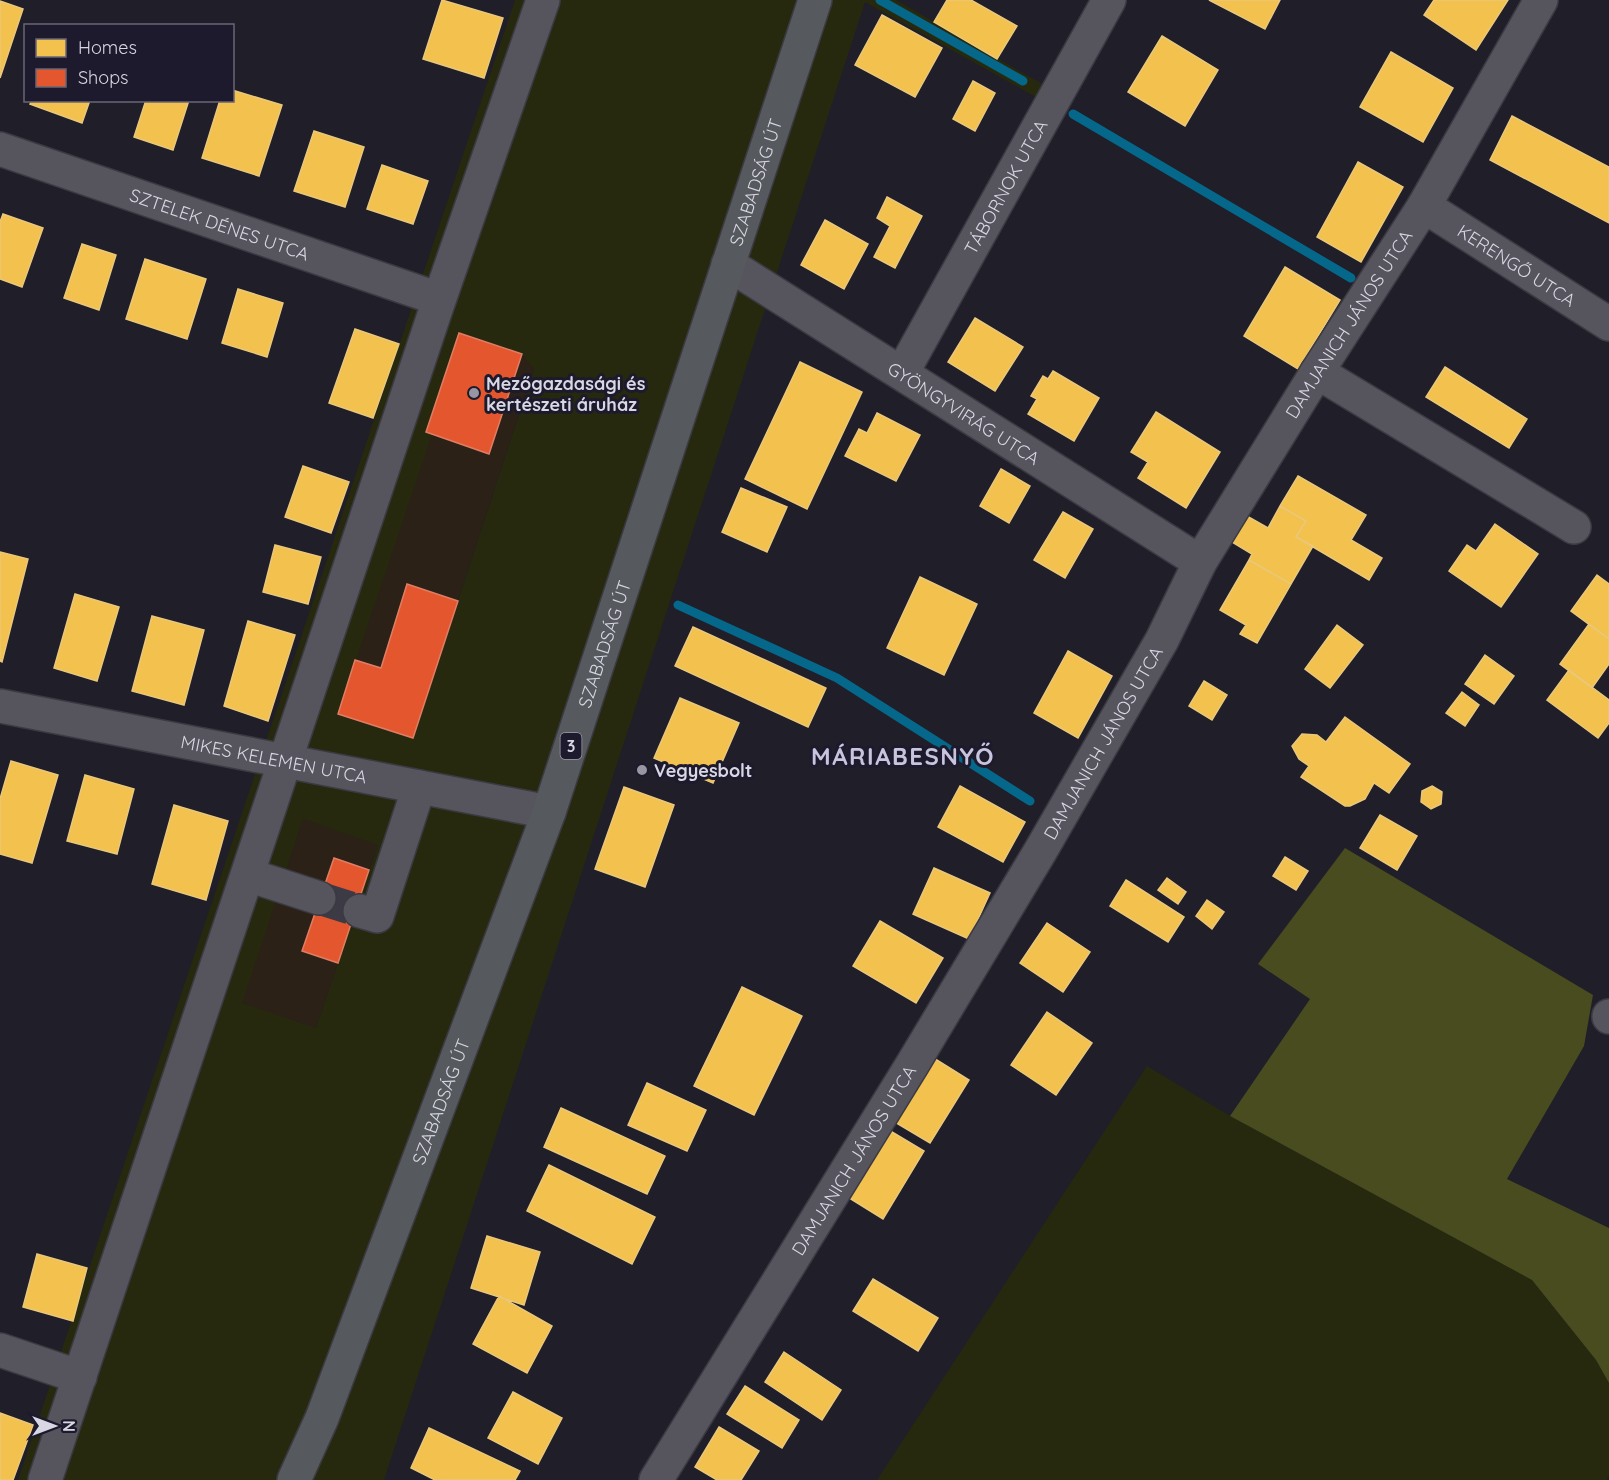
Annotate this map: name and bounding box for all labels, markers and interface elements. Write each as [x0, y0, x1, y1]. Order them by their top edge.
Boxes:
legend [24, 24, 234, 102]
text: Homes [78, 36, 137, 59]
text: Shops [78, 66, 129, 89]
street label: SZABADSÁG ÚT [724, 115, 787, 249]
street label: TÁBORNOK UTCA [959, 115, 1052, 258]
street label: SZTELEK DÉNES UTCA [127, 183, 313, 265]
street label: KERENGŐ UTCA [1453, 219, 1580, 312]
street label: DAMJANICH JÁNOS UTCA [1280, 225, 1417, 422]
street label: GYÖNGYVIRÁG UTCA [884, 356, 1045, 470]
place label: Mezőgazdasági és kertészeti áruház [486, 372, 646, 416]
marker: Mezőgazdasági és kertészeti áruház [467, 386, 481, 400]
street label: SZABADSÁG ÚT [572, 577, 636, 711]
street label: DAMJANICH JÁNOS UTCA [1038, 642, 1168, 843]
street label: MIKES KELEMEN UTCA [179, 730, 369, 788]
road number: 3 [560, 733, 582, 759]
district label: MÁRIABESNYŐ [811, 741, 995, 771]
place label: Vegyesbolt [654, 759, 752, 782]
marker: Vegyesbolt [635, 763, 649, 777]
street label: SZABADSÁG ÚT [407, 1035, 475, 1168]
street label: DAMJANICH JÁNOS UTCA [786, 1060, 921, 1259]
north arrow [24, 1396, 84, 1456]
text: N [59, 1420, 79, 1432]

